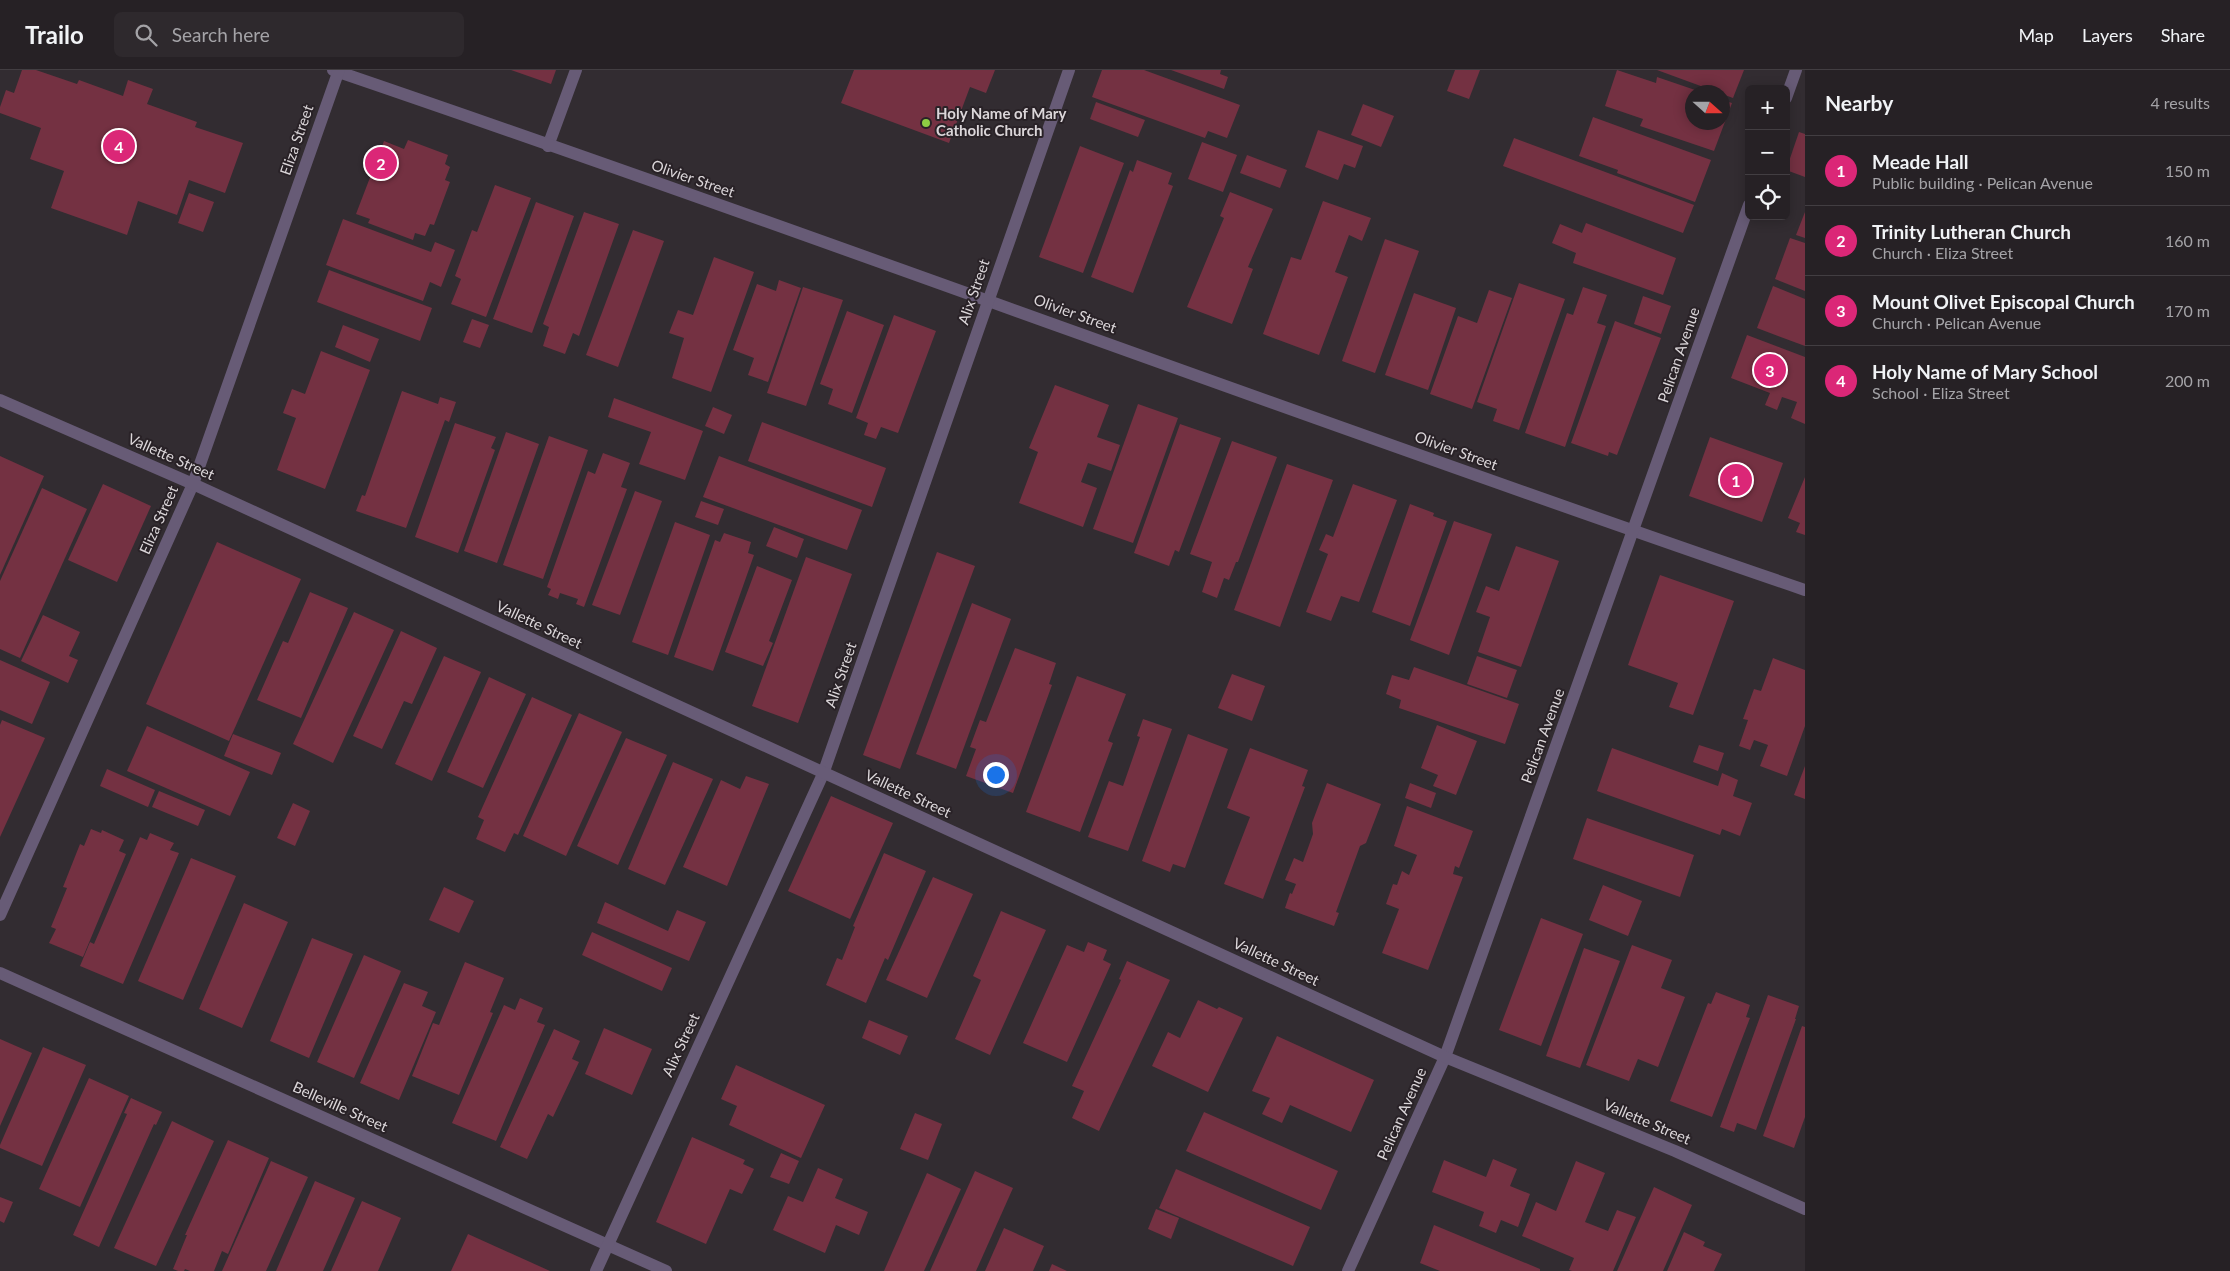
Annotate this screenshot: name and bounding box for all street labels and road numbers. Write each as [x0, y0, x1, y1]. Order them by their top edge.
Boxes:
street label: Eliza Street [276, 102, 317, 177]
street label: Olivier Street [649, 155, 738, 201]
street label: Alix Street [953, 256, 993, 327]
street label: Olivier Street [1032, 290, 1120, 337]
street label: Pelican Avenue [1653, 305, 1703, 405]
street label: Olivier Street [1413, 427, 1501, 474]
street label: Vallette Street [125, 429, 218, 483]
street label: Eliza Street [135, 482, 181, 557]
street label: Vallette Street [494, 596, 586, 652]
street label: Alix Street [820, 639, 860, 710]
street label: Pelican Avenue [1517, 686, 1568, 786]
street label: Vallette Street [863, 765, 955, 821]
street label: Vallette Street [1231, 933, 1323, 989]
street label: Alix Street [658, 1009, 703, 1079]
street label: Pelican Avenue [1373, 1064, 1430, 1163]
street label: Belleville Street [290, 1077, 391, 1135]
street label: Vallette Street [1601, 1095, 1694, 1148]

